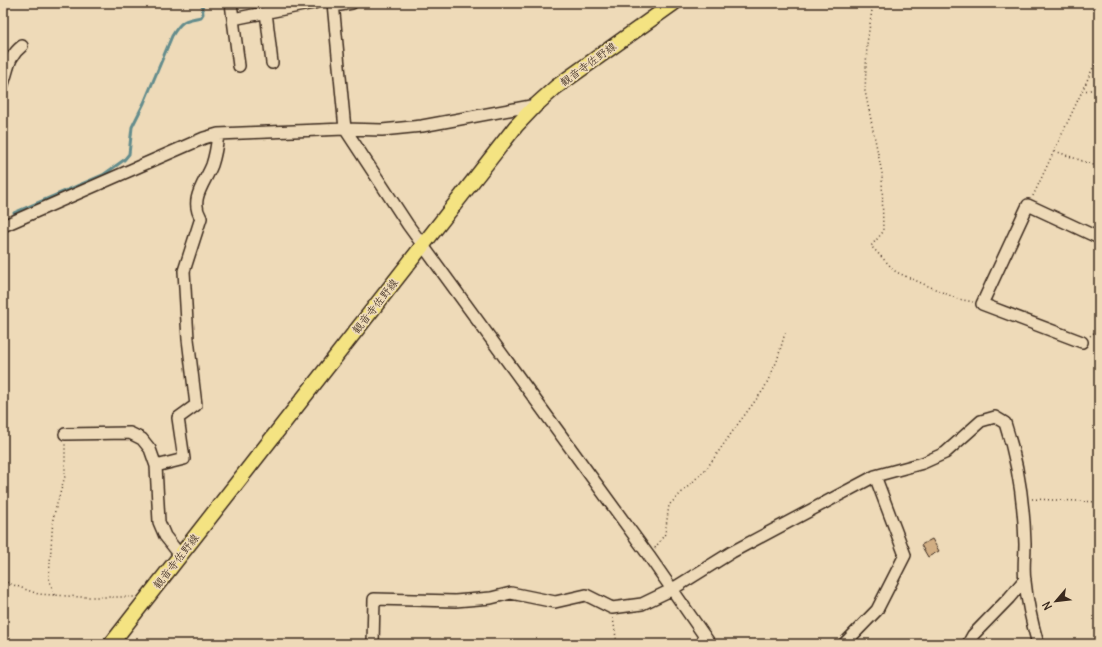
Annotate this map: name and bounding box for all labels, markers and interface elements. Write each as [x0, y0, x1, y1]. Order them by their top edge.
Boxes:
street label: 観音寺佐野線 [557, 39, 619, 89]
street label: 観音寺佐野線 [349, 276, 401, 336]
street label: 観音寺佐野線 [150, 531, 202, 591]
north arrow [1036, 581, 1076, 621]
text: N [1039, 599, 1055, 612]

